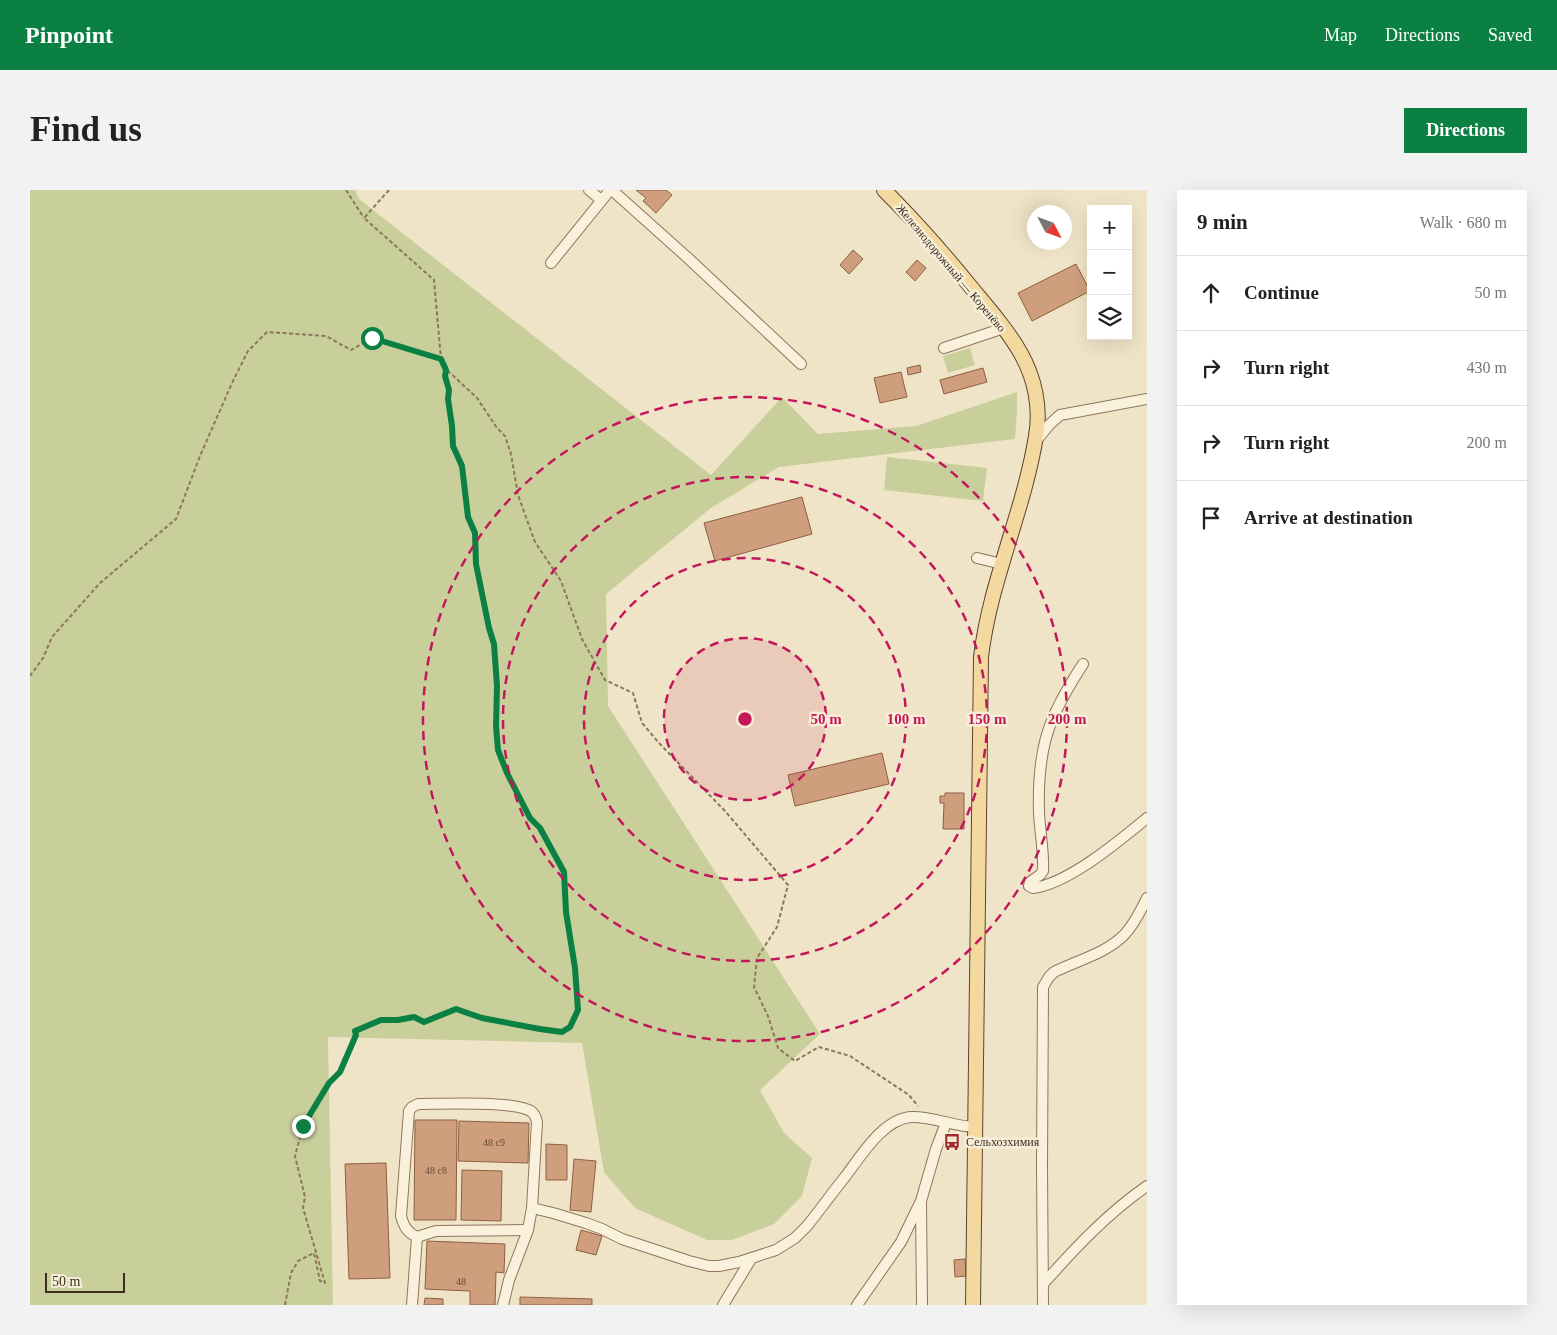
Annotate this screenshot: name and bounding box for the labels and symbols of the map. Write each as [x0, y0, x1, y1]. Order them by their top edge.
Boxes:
street label: Железнодорожный — Коренёво [893, 201, 1009, 335]
north arrow [1027, 205, 1072, 250]
route start [361, 327, 384, 350]
centre of rings [736, 710, 754, 728]
text: 50 m [810, 711, 842, 727]
text: 100 m [887, 711, 926, 727]
text: 150 m [968, 711, 1007, 727]
text: 200 m [1048, 711, 1087, 727]
route end [292, 1115, 315, 1138]
bus stop icon: Сельхозхимия [942, 1132, 962, 1152]
place label: Сельхозхимия [966, 1135, 1040, 1149]
house number: 48 с9 [483, 1137, 505, 1148]
house number: 48 с8 [425, 1165, 447, 1176]
scale bar [45, 1270, 125, 1293]
house number: 48 [456, 1276, 466, 1287]

